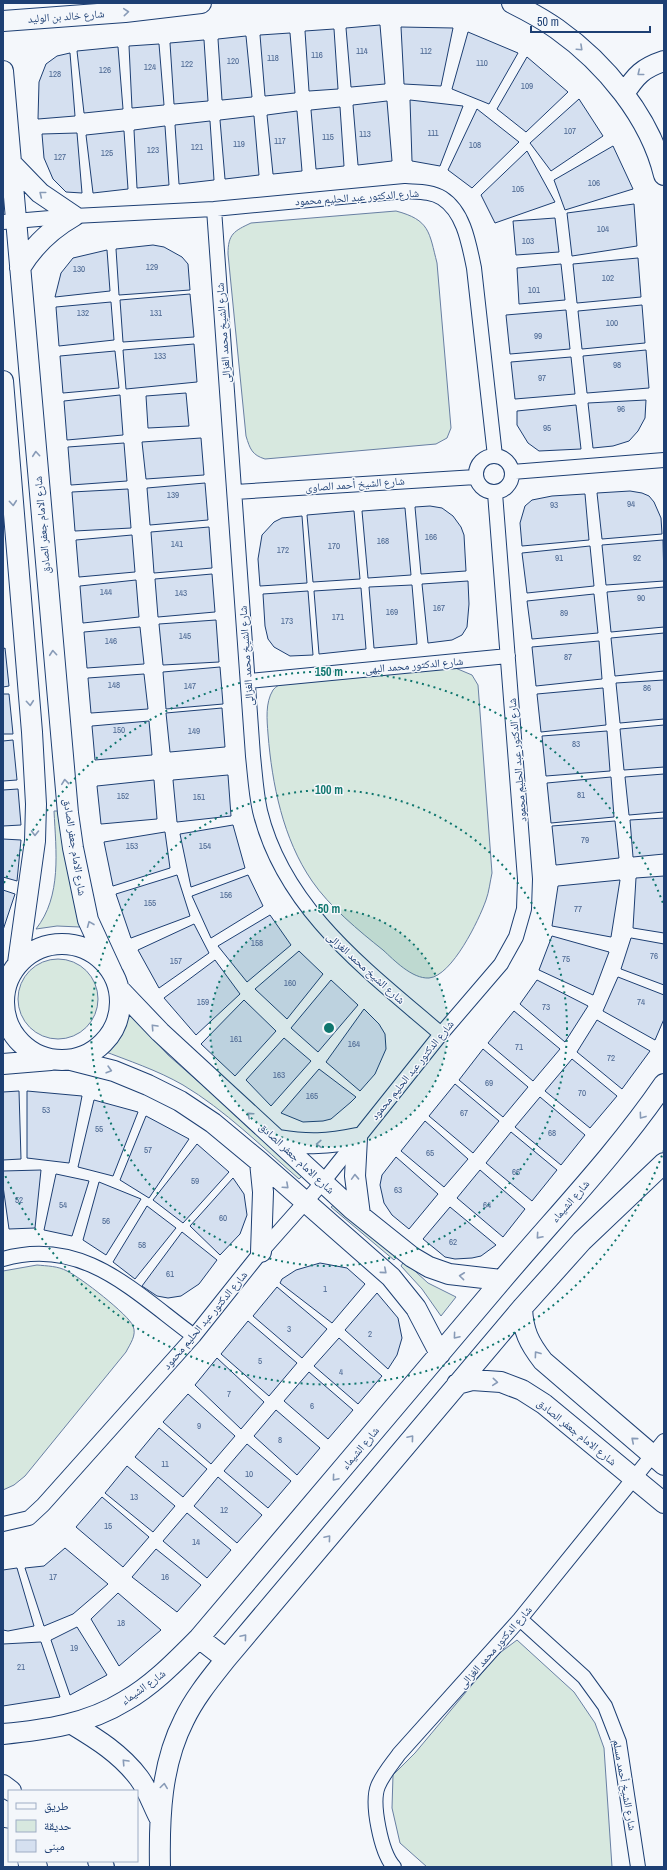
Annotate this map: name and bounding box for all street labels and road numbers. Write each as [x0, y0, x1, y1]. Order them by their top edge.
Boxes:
street label: شارع خالد بن الوليد [27, 6, 105, 26]
street label: شارع الدكتور عبد الحليم محمود [294, 186, 420, 209]
street label: شارع الشيخ محمد الغزالى [213, 282, 233, 384]
street label: شارع الشيخ أحمد الصاوى [305, 474, 405, 494]
street label: شارع الامام جعفر الصادق [31, 475, 53, 575]
street label: شارع الشيخ محمد الغزالى [236, 605, 256, 707]
street label: شارع الدكتور محمد البهى [364, 654, 464, 676]
street label: شارع الدكتور عبد الحليم محمود [505, 697, 530, 823]
street label: شارع الامام جعفر الصادق [60, 797, 90, 897]
street label: شارع الشيخ محمد الغزالى [324, 929, 408, 1007]
street label: شارع الدكتور عبد الحليم محمود [367, 1017, 457, 1123]
street label: شارع الامام جعفر الصادق [256, 1119, 338, 1197]
street label: شارع الشيماء [548, 1177, 592, 1225]
street label: شارع الدكتور عبد الحليم محمود [160, 1268, 251, 1373]
street label: شارع الامام جعفر الصادق [534, 1396, 620, 1468]
street label: شارع الشيماء [338, 1424, 382, 1472]
street label: شارع الدكتور محمد الغزالى [455, 1603, 535, 1691]
street label: شارع الشيماء [118, 1666, 168, 1708]
street label: شارع الشيخ أحمد مسلم [609, 1738, 640, 1832]

